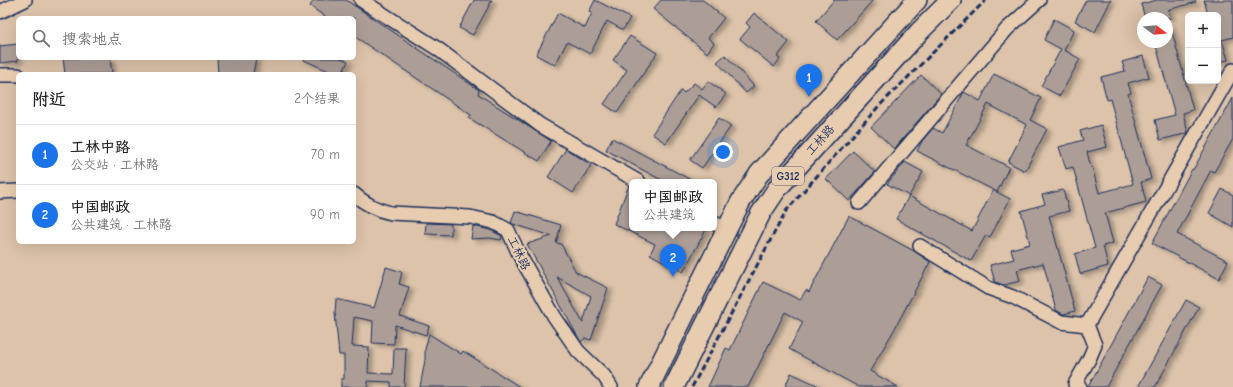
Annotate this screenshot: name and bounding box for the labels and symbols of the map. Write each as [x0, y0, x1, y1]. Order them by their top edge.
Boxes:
north arrow [1137, 12, 1173, 48]
pin: 1 [796, 64, 822, 97]
street label: 工林路 [803, 122, 837, 158]
your location [713, 142, 733, 162]
road number: G312 [772, 167, 804, 185]
street label: 工林路 [505, 234, 533, 272]
pin: 2 [660, 244, 686, 277]

